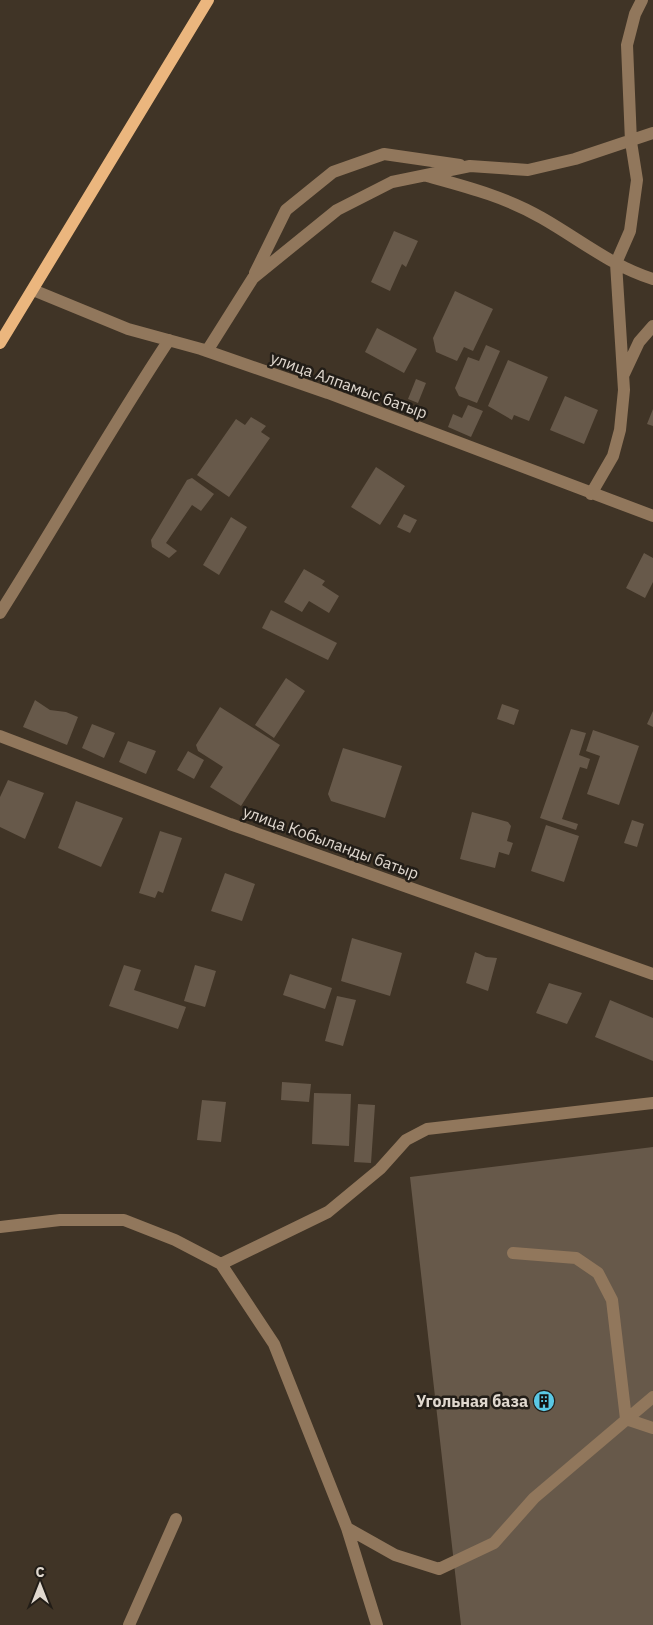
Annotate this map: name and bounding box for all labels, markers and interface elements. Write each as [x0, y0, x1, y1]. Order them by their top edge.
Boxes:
street label: улица Алпамыс батыр [268, 347, 430, 423]
street label: улица Кобыланды батыр [240, 801, 422, 883]
building icon: Угольная база [532, 1389, 556, 1413]
place label: Угольная база [416, 1391, 528, 1411]
north arrow [15, 1560, 65, 1610]
text: С [35, 1563, 45, 1581]

